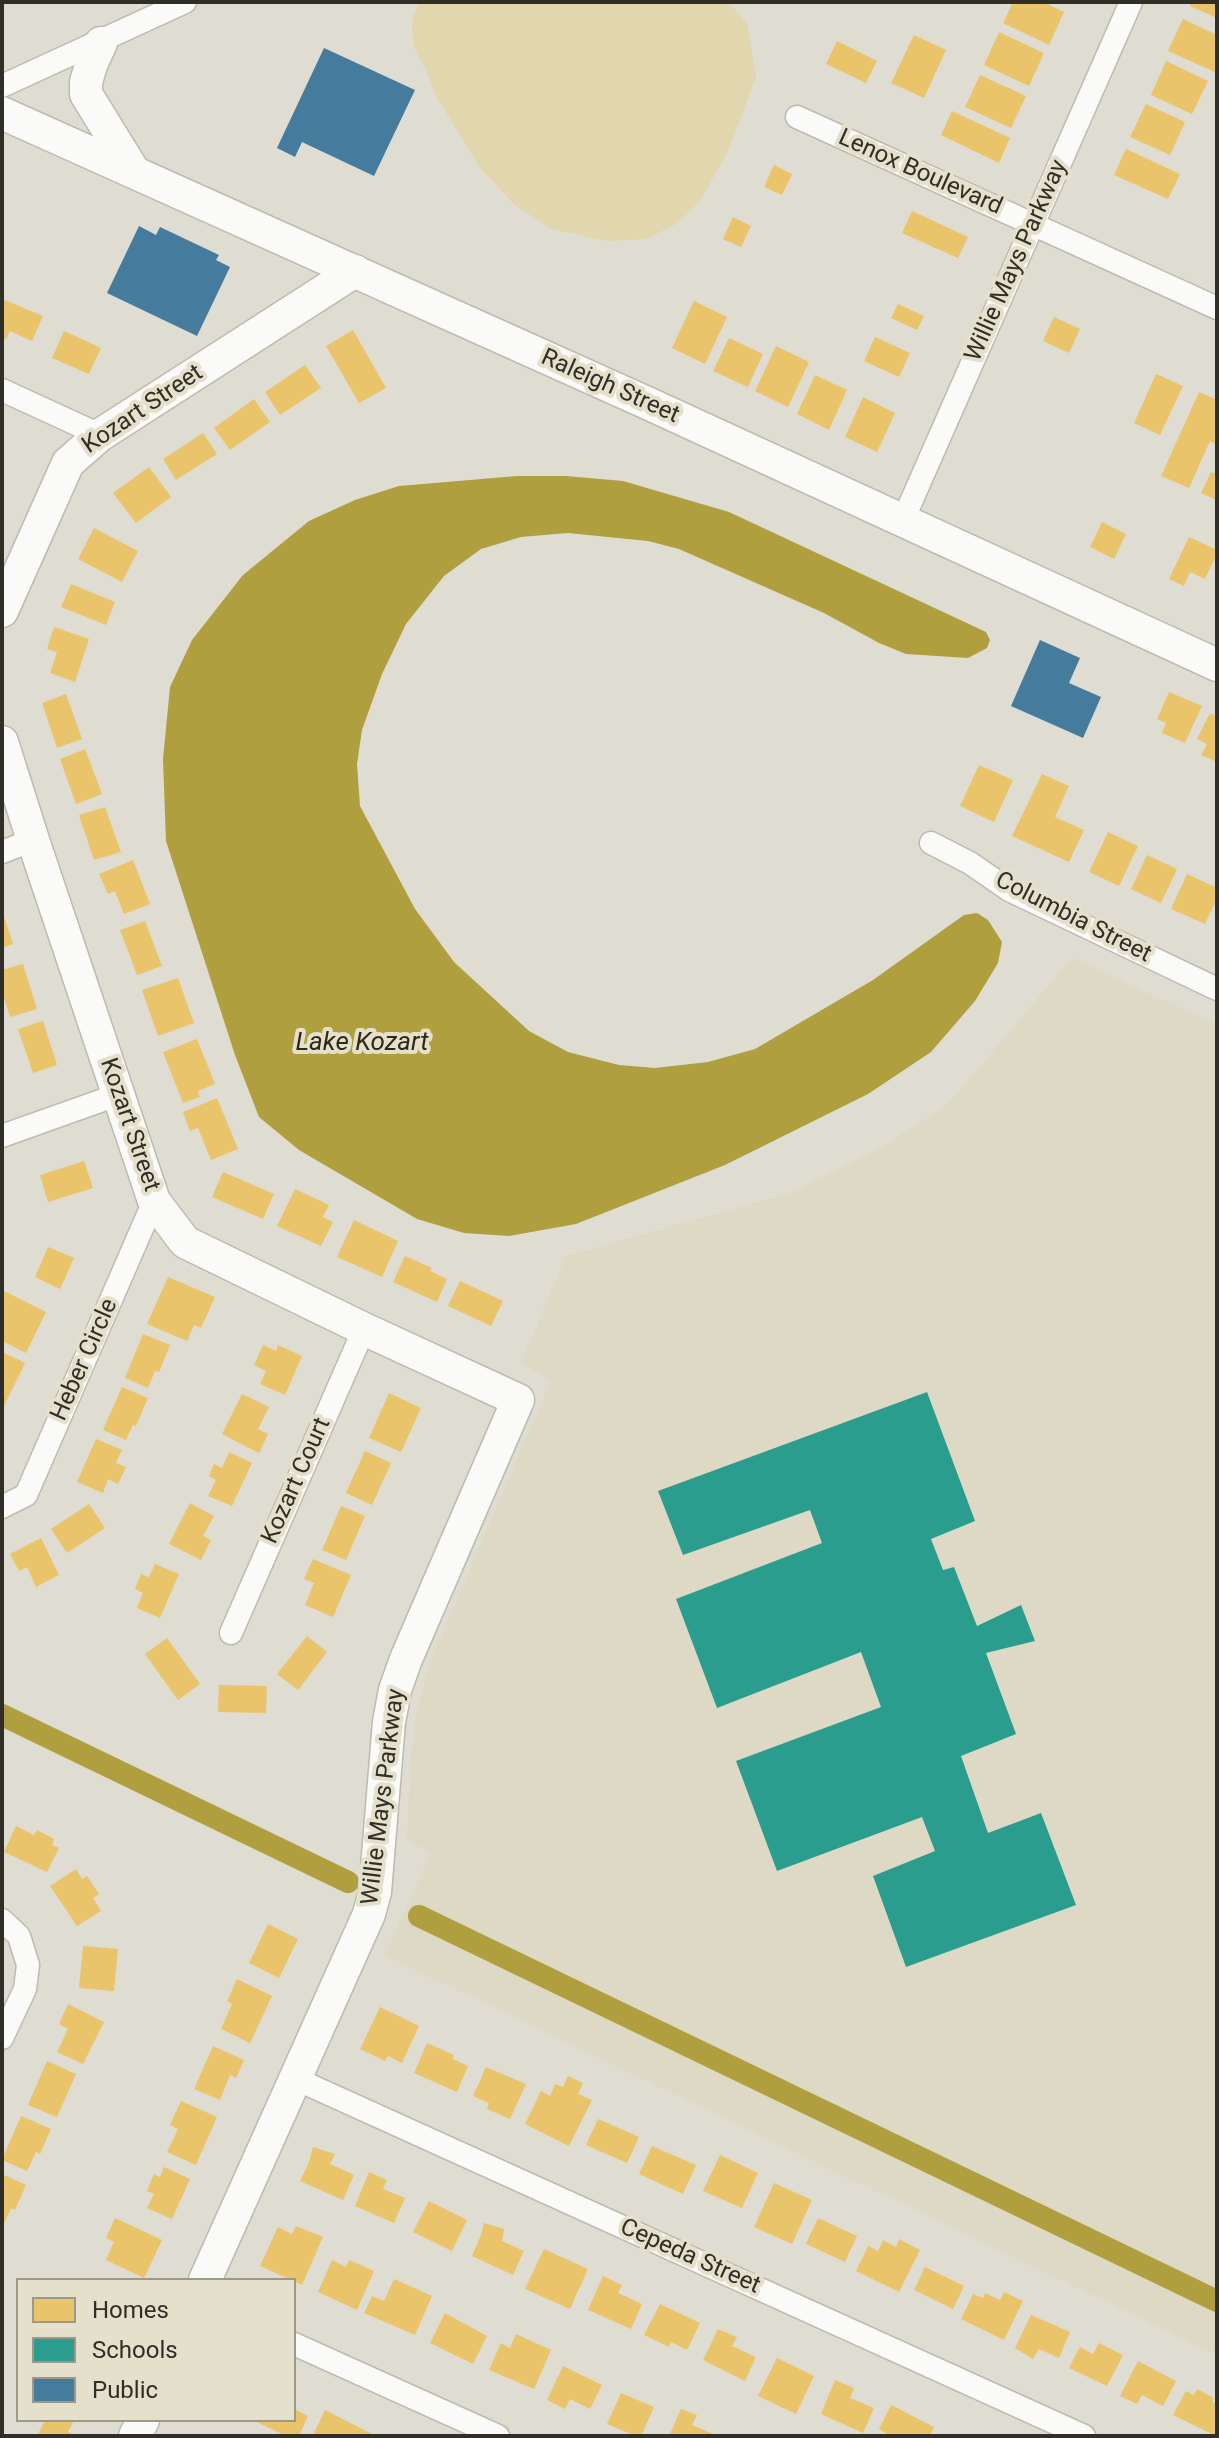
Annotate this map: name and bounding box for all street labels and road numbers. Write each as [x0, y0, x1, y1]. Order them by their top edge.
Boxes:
street label: Lenox Boulevard [834, 124, 1006, 222]
street label: Willie Mays Parkway [960, 156, 1074, 366]
street label: Raleigh Street [536, 344, 684, 430]
street label: Kozart Street [77, 359, 209, 461]
street label: Columbia Street [990, 866, 1156, 970]
street label: Kozart Street [93, 1055, 165, 1195]
street label: Heber Circle [45, 1294, 125, 1426]
street label: Kozart Court [256, 1414, 338, 1548]
street label: Willie Mays Parkway [356, 1687, 412, 1907]
street label: Cepeda Street [615, 2213, 765, 2301]

